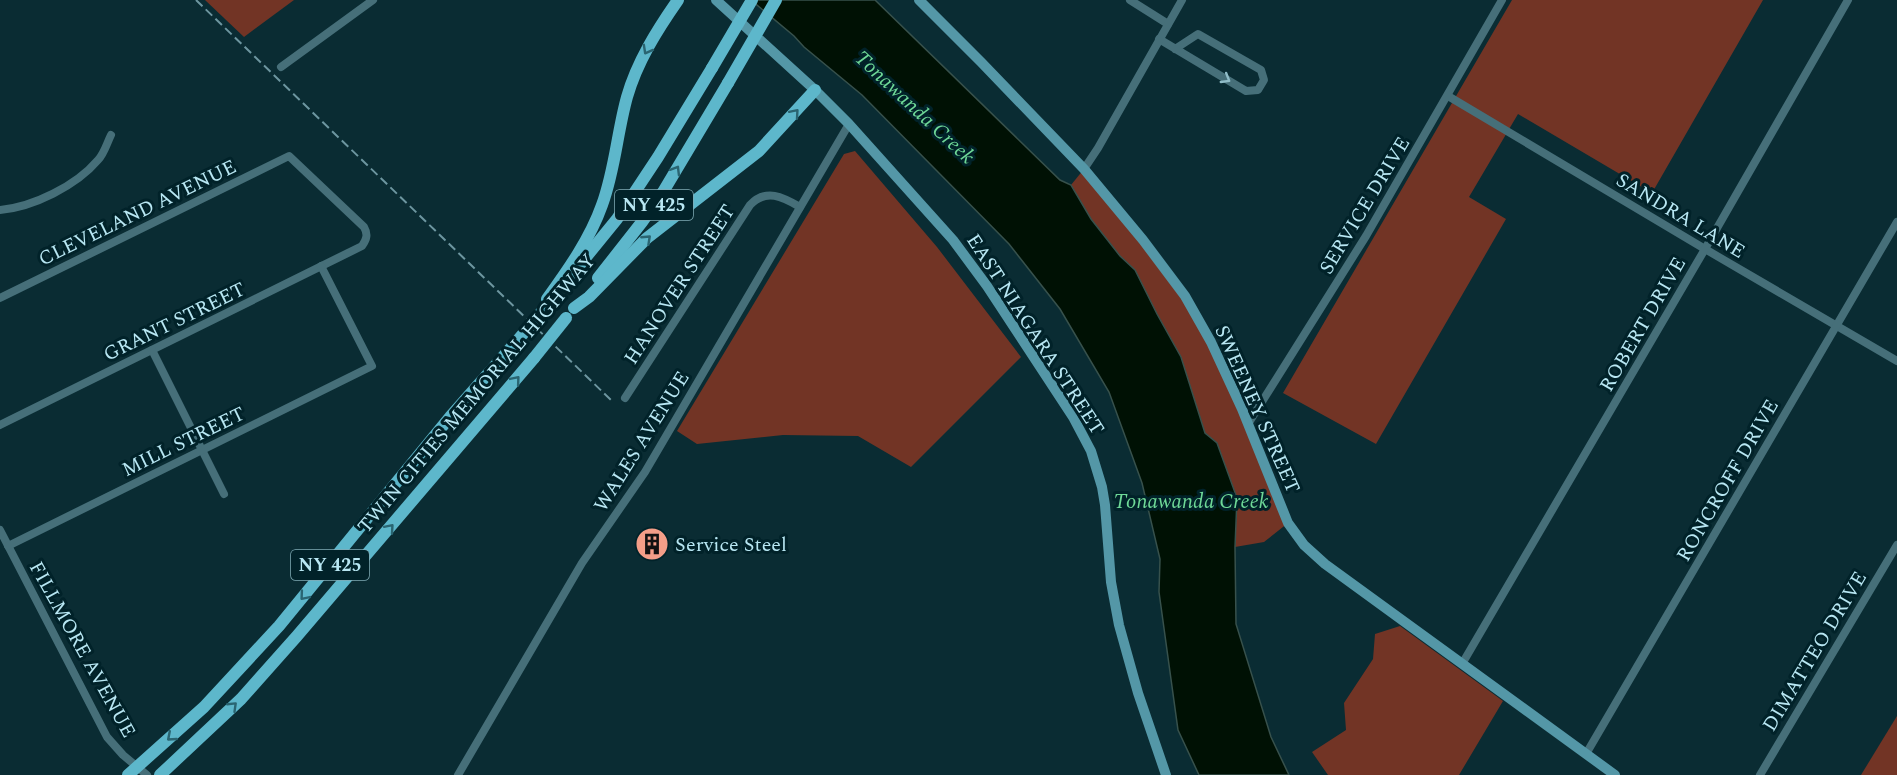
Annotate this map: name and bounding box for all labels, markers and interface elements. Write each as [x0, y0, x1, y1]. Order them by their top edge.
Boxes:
one-way arrow [643, 43, 654, 54]
water label: Tonawanda Creek [847, 43, 982, 172]
one-way arrow [1219, 71, 1230, 83]
one-way arrow [788, 109, 799, 119]
street label: SERVICE DRIVE [1312, 131, 1418, 280]
street label: CLEVELAND AVENUE [33, 152, 242, 274]
street label: SANDRA LANE [1610, 165, 1751, 266]
one-way arrow [668, 166, 680, 176]
road number: NY 425 [615, 190, 693, 220]
street label: HANOVER STREET [617, 199, 743, 371]
street label: EAST NIAGARA STREET [959, 228, 1112, 441]
one-way arrow [640, 235, 651, 246]
street label: TWIN CITIES MEMORIAL HIGHWAY [350, 247, 603, 540]
street label: ROBERT DRIVE [1592, 251, 1694, 398]
street label: GRANT STREET [98, 274, 251, 369]
street label: SWEENEY STREET [1207, 321, 1308, 498]
street label: WALES AVENUE [586, 365, 697, 518]
one-way arrow [509, 376, 520, 387]
street label: RONCROFF DRIVE [1669, 394, 1787, 567]
street label: MILL STREET [117, 399, 250, 485]
water label: Tonawanda Creek [1113, 486, 1269, 518]
one-way arrow [383, 524, 394, 535]
building icon: Service Steel [634, 526, 670, 562]
place label: Service Steel [675, 530, 787, 560]
road number: NY 425 [291, 550, 369, 580]
street label: FILLMORE AVENUE [21, 556, 143, 743]
street label: DIMATTEO DRIVE [1755, 566, 1875, 737]
one-way arrow [301, 589, 312, 600]
one-way arrow [226, 703, 237, 714]
one-way arrow [167, 730, 177, 741]

